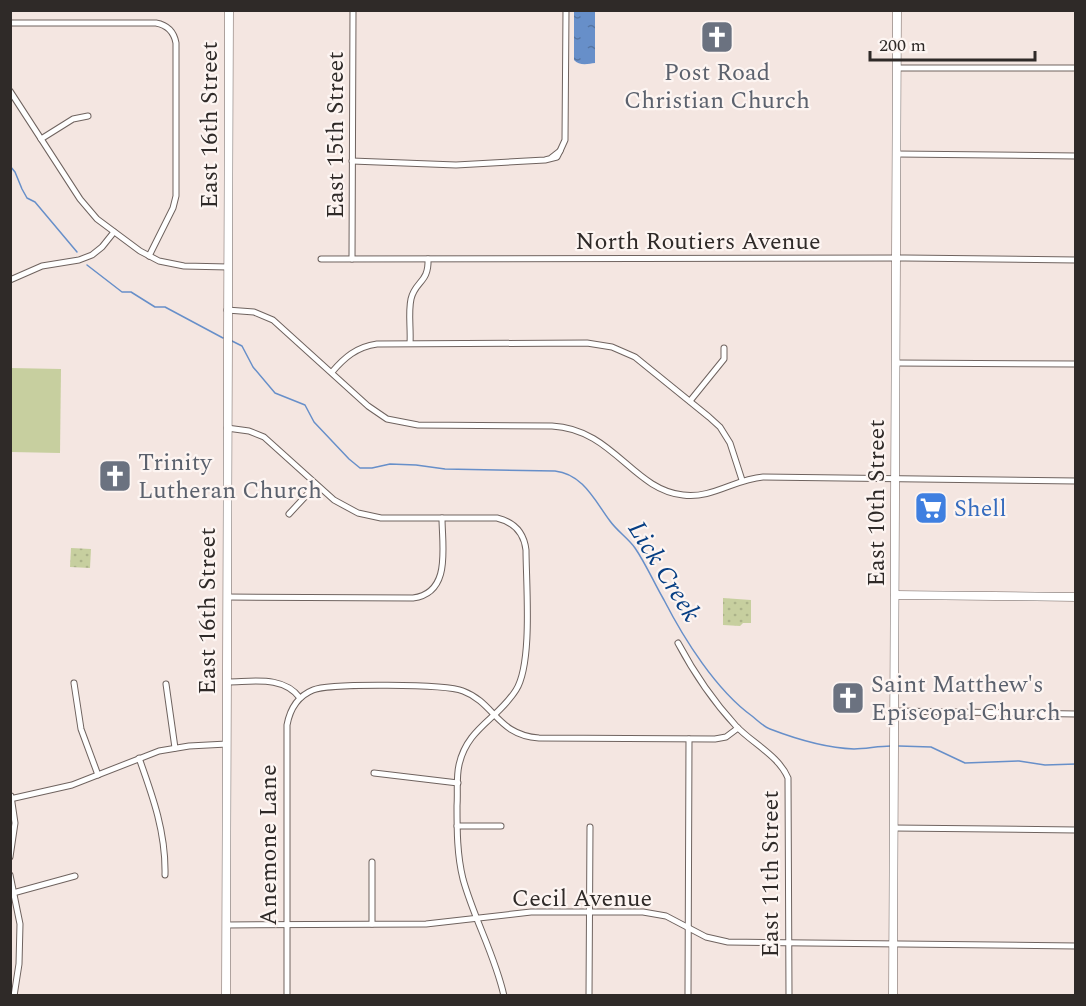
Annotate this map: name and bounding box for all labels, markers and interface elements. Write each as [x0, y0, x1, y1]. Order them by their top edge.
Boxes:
church icon: Post Road Christian Church [699, 19, 735, 55]
scale bar [870, 24, 1035, 62]
text: 200 m [879, 32, 926, 59]
street label: East 16th Street [192, 41, 228, 209]
street label: East 15th Street [318, 51, 354, 219]
place label: Post Road Christian Church [624, 55, 810, 119]
street label: North Routiers Avenue [575, 224, 821, 260]
street label: East 10th Street [859, 419, 895, 587]
place label: Trinity Lutheran Church [138, 445, 322, 509]
church icon: Trinity Lutheran Church [97, 458, 133, 494]
supermarket icon: Shell [913, 490, 949, 526]
place label: Shell [954, 491, 1006, 527]
water label: Lick Creek [617, 513, 711, 630]
street label: East 16th Street [190, 527, 226, 695]
place label: Saint Matthew's Episcopal Church [871, 667, 1061, 731]
church icon: Saint Matthew's Episcopal Church [830, 680, 866, 716]
street label: Anemone Lane [251, 764, 287, 926]
street label: East 11th Street [753, 790, 789, 958]
street label: Cecil Avenue [512, 881, 652, 917]

